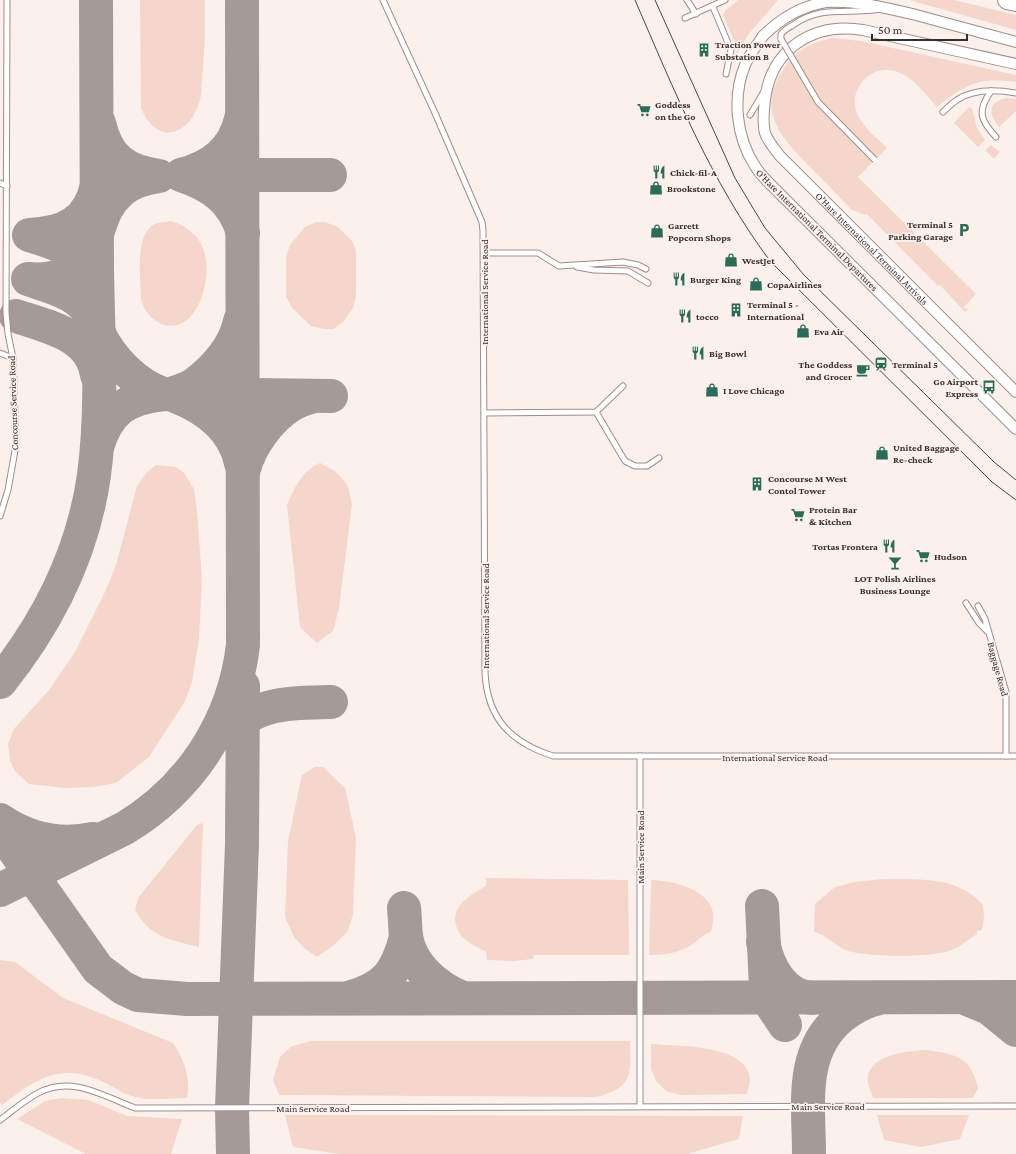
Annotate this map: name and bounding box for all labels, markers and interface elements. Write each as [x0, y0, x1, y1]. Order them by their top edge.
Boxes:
scale bar [872, 16, 967, 42]
text: 50 m [878, 23, 903, 37]
place label: Traction Power Substation B [715, 39, 780, 62]
building icon: Traction Power Substation B [696, 42, 712, 58]
place label: Goddess on the Go [655, 99, 695, 122]
supermarket icon: Goddess on the Go [636, 102, 652, 118]
restaurant icon: Chick-fil-A [651, 164, 667, 180]
place label: Chick-fil-A [670, 167, 718, 178]
street label: O'Hare International Terminal Departures [754, 167, 880, 293]
shop icon: Brookstone [648, 180, 664, 196]
place label: Brookstone [667, 183, 716, 194]
street label: O'Hare International Terminal Arrivals [814, 190, 931, 307]
place label: Terminal 5 Parking Garage [888, 219, 953, 242]
place label: Garrett Popcorn Shops [668, 220, 731, 243]
parking icon: Terminal 5 Parking Garage [956, 222, 972, 238]
shop icon: Garrett Popcorn Shops [649, 223, 665, 239]
street label: International Service Road [479, 239, 490, 345]
shop icon: WestJet [723, 252, 739, 268]
place label: WestJet [741, 255, 775, 266]
restaurant icon: Burger King [671, 271, 687, 287]
place label: Burger King [690, 274, 741, 285]
shop icon: CopaAirlines [748, 276, 764, 292]
place label: CopaAirlines [767, 279, 822, 290]
place label: Terminal 5 - International [747, 299, 804, 322]
building icon: Terminal 5 - International [728, 302, 744, 318]
restaurant icon: tocco [677, 308, 693, 324]
place label: tocco [696, 311, 719, 322]
shop icon: Eva Air [795, 323, 811, 339]
place label: Eva Air [814, 326, 844, 337]
restaurant icon: Big Bowl [690, 345, 706, 361]
place label: Big Bowl [709, 348, 747, 359]
street label: Concourse Service Road [6, 355, 20, 451]
station icon: Terminal 5 [873, 356, 889, 372]
place label: The Goddess and Grocer [798, 359, 852, 382]
place label: Terminal 5 [892, 359, 938, 370]
cafe icon: The Goddess and Grocer [855, 362, 871, 378]
place label: Go Airport Express [933, 376, 978, 399]
bus stop icon: Go Airport Express [981, 379, 997, 395]
shop icon: I Love Chicago [704, 382, 720, 398]
place label: I Love Chicago [723, 385, 784, 396]
place label: United Baggage Re-check [893, 442, 960, 465]
shop icon: United Baggage Re-check [874, 445, 890, 461]
place label: Concourse M West Contol Tower [768, 473, 847, 496]
building icon: Concourse M West Contol Tower [749, 476, 765, 492]
place label: Protein Bar & Kitchen [809, 504, 857, 527]
supermarket icon: Protein Bar & Kitchen [790, 507, 806, 523]
restaurant icon: Tortas Frontera [881, 538, 897, 554]
place label: Tortas Frontera [812, 541, 878, 552]
supermarket icon: Hudson [915, 548, 931, 564]
place label: Hudson [934, 551, 967, 562]
bar icon: LOT Polish Airlines Business Lounge [887, 555, 903, 571]
street label: International Service Road [480, 563, 491, 669]
place label: LOT Polish Airlines Business Lounge [854, 573, 936, 596]
street label: Baggage Road [985, 641, 1011, 698]
street label: International Service Road [722, 752, 828, 763]
street label: Main Service Road [635, 810, 646, 884]
street label: Main Service Road [791, 1101, 865, 1112]
street label: Main Service Road [276, 1103, 350, 1114]

